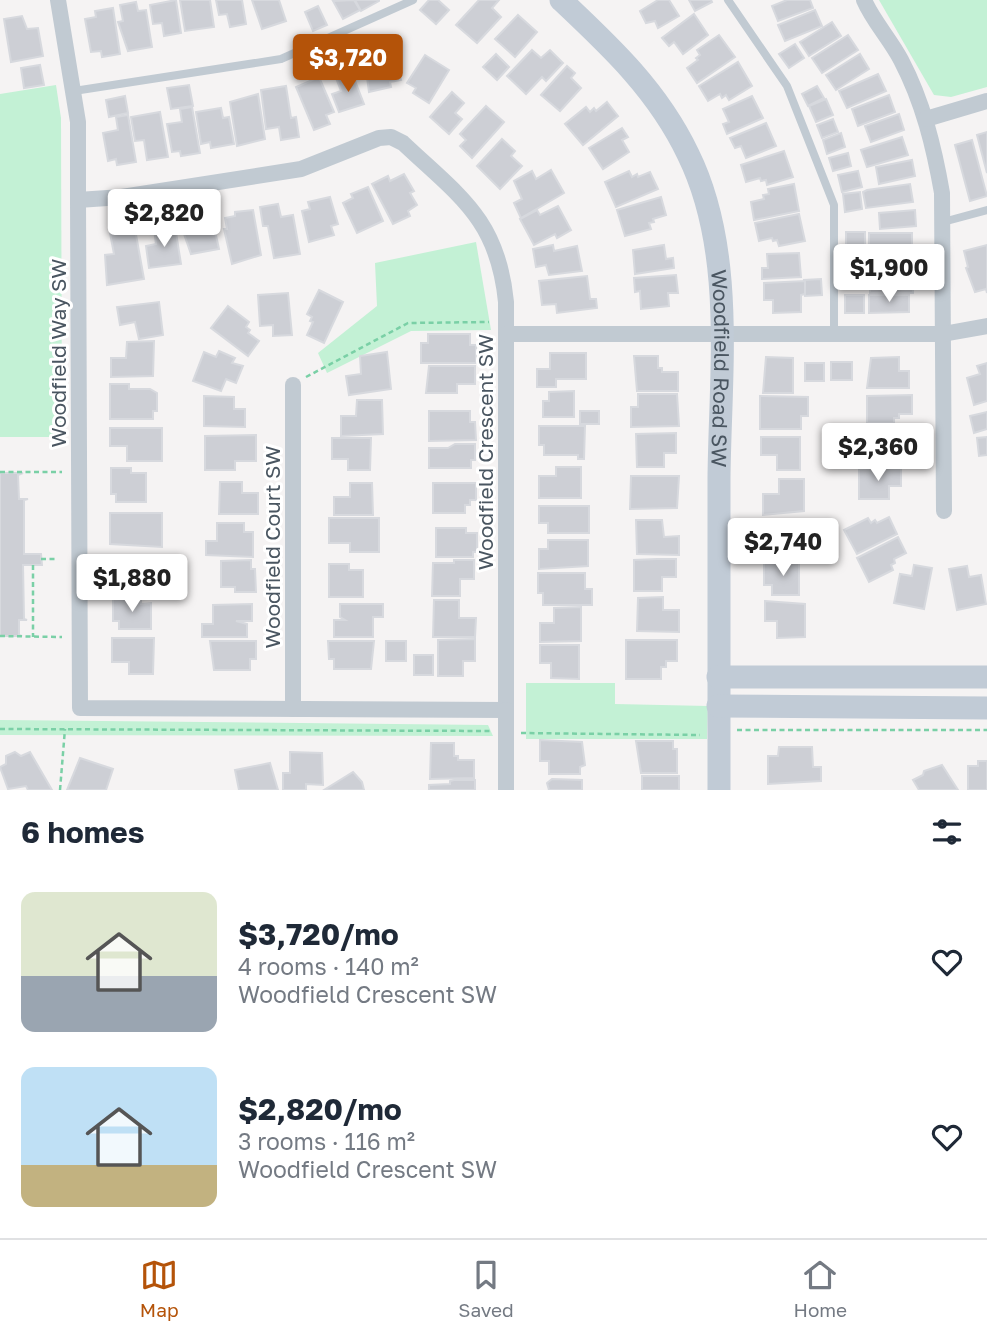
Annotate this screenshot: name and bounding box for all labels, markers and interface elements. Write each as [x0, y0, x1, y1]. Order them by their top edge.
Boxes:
pin: $3,720 [291, 34, 405, 94]
text: $3,720 [309, 43, 387, 71]
pin: $2,820 [107, 190, 221, 249]
text: $2,820 [124, 198, 204, 226]
pin: $1,900 [832, 244, 946, 304]
text: $1,900 [849, 253, 929, 281]
street label: Woodfield Way SW [45, 259, 71, 447]
street label: Woodfield Road SW [706, 268, 735, 468]
street label: Woodfield Crescent SW [472, 334, 498, 570]
pin: $2,360 [821, 424, 935, 483]
text: $2,360 [838, 432, 918, 460]
street label: Woodfield Court SW [259, 446, 285, 648]
pin: $2,740 [726, 518, 840, 578]
text: $2,740 [744, 527, 822, 555]
pin: $1,880 [75, 554, 189, 614]
text: $1,880 [92, 563, 172, 591]
icon: filters [928, 813, 966, 851]
text: 6 homes [21, 814, 144, 850]
text: $3,720/mo [238, 916, 399, 952]
icon: home [77, 920, 161, 1004]
icon: heart [928, 943, 966, 981]
text: 4 rooms · 140 m² [238, 952, 419, 980]
text: Woodfield Crescent SW [238, 980, 497, 1008]
text: $2,820/mo [238, 1091, 402, 1127]
icon: home [77, 1095, 161, 1179]
icon: heart [928, 1118, 966, 1156]
text: 3 rooms · 116 m² [238, 1127, 415, 1155]
text: Woodfield Crescent SW [238, 1155, 497, 1183]
tab: Map [140, 1256, 179, 1321]
tab: Saved [458, 1256, 514, 1321]
tab: Home [793, 1256, 847, 1321]

